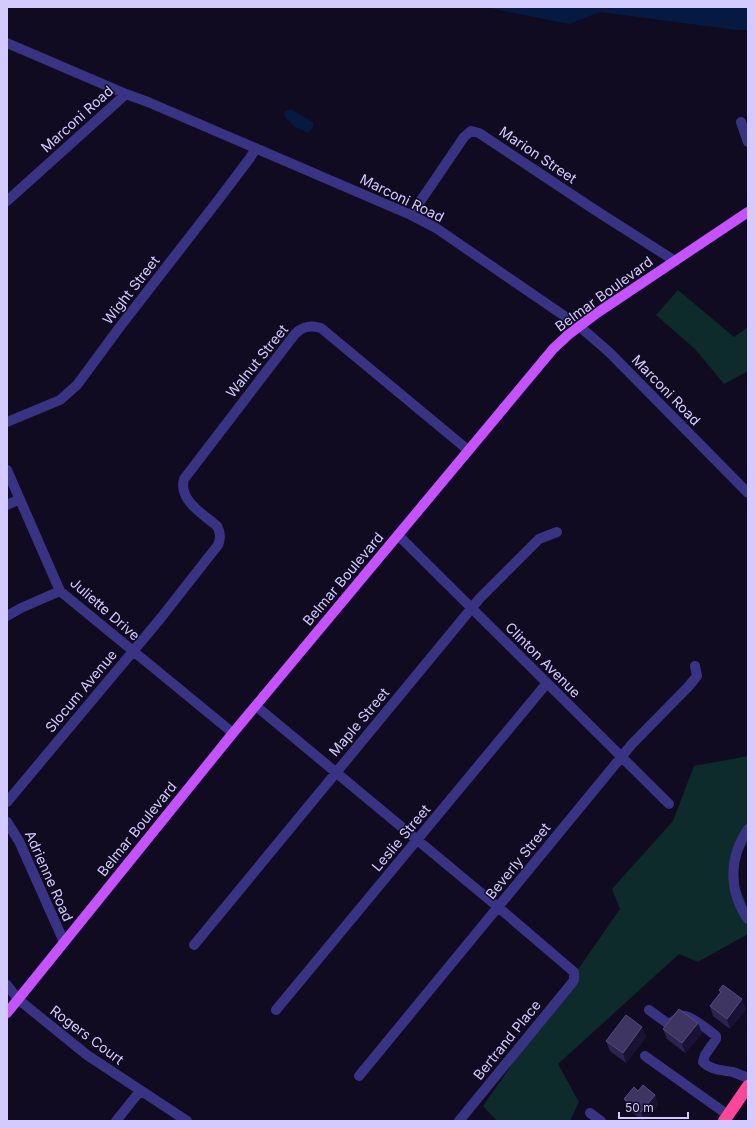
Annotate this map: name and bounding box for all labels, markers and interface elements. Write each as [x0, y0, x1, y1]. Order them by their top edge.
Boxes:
street label: Marconi Road [37, 82, 116, 155]
street label: Marion Street [496, 123, 580, 187]
street label: Marconi Road [357, 170, 447, 225]
street label: Wight Street [99, 252, 163, 327]
street label: Belmar Boulevard [552, 252, 656, 335]
street label: Walnut Street [222, 320, 291, 401]
street label: Marconi Road [629, 351, 704, 428]
street label: Belmar Boulevard [299, 529, 387, 629]
street label: Juliette Drive [67, 574, 144, 643]
street label: Clinton Avenue [502, 618, 585, 701]
street label: Slocum Avenue [41, 646, 120, 735]
street label: Maple Street [325, 684, 392, 759]
street label: Belmar Boulevard [93, 778, 180, 879]
street label: Leslie Street [368, 801, 434, 874]
street label: Beverly Street [482, 819, 554, 902]
street label: Adrienne Road [22, 828, 77, 924]
street label: Bertrand Place [469, 996, 544, 1083]
street label: Rogers Court [47, 1001, 128, 1068]
scale bar [619, 1094, 688, 1120]
text: 50 m [625, 1100, 654, 1115]

